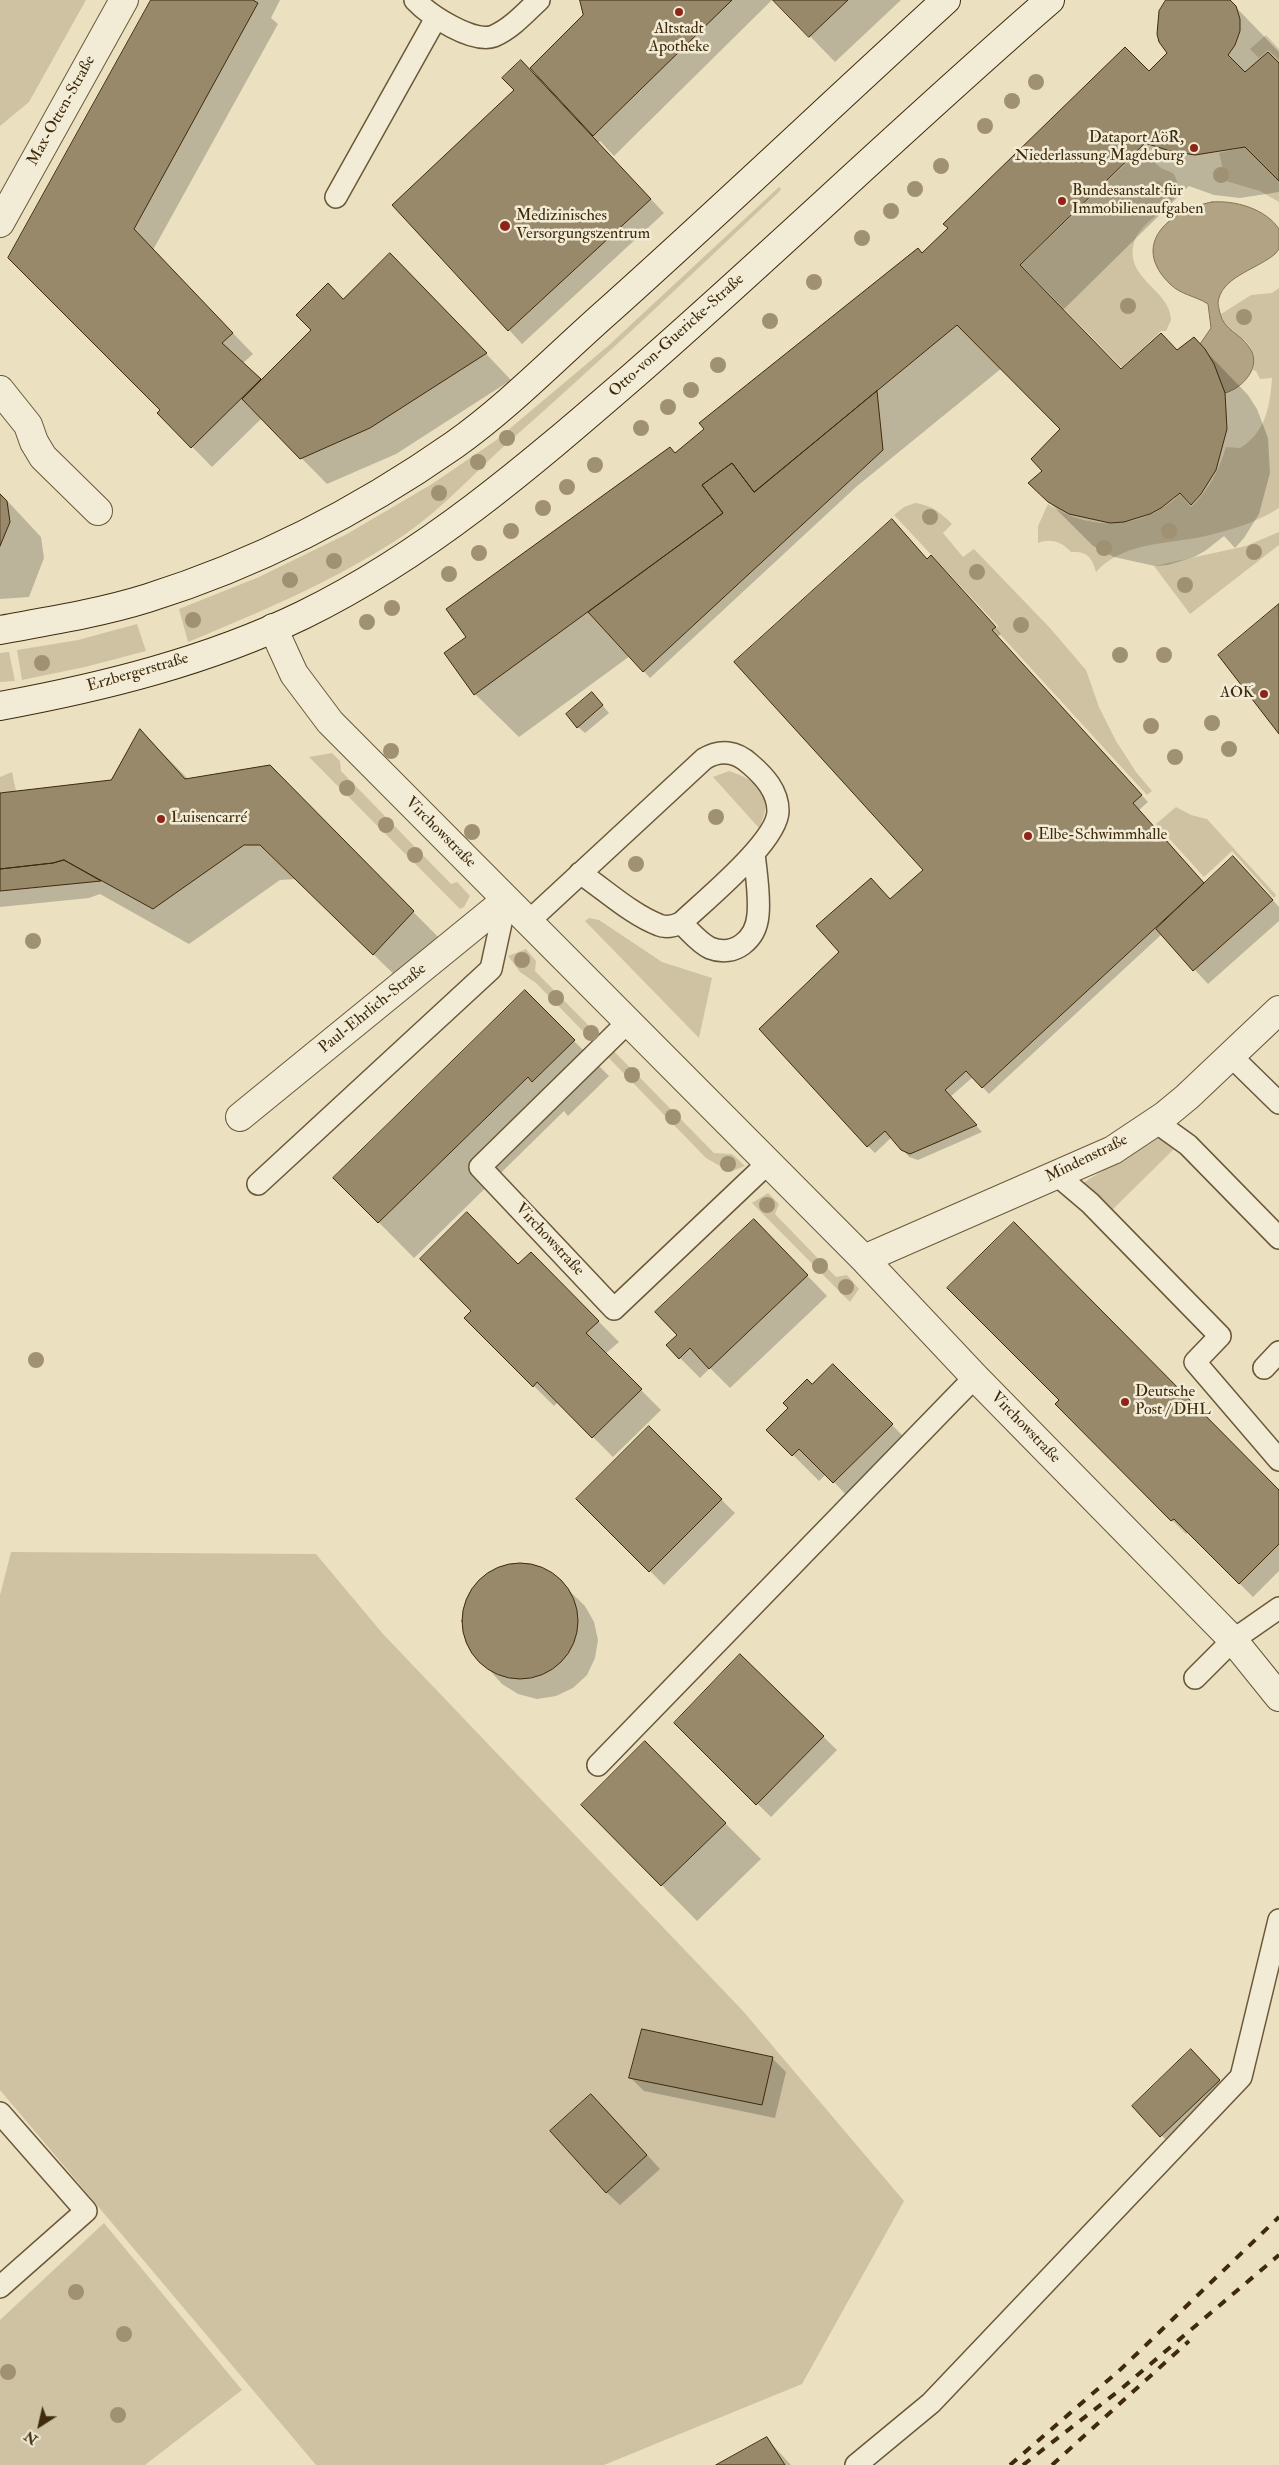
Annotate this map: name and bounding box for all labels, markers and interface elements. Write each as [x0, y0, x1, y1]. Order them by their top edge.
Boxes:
marker: Altstadt Apotheke [673, 6, 685, 18]
place label: Altstadt Apotheke [649, 20, 709, 58]
street label: Max-Otten-Straße [24, 53, 100, 169]
place label: Dataport AöR, Niederlassung Magdeburg [1015, 129, 1184, 167]
marker: Dataport AöR, Niederlassung Magdeburg [1188, 142, 1200, 154]
place label: Bundesanstalt für Immobilienaufgaben [1072, 182, 1203, 220]
marker: Bundesanstalt für Immobilienaufgaben [1056, 195, 1068, 207]
place label: Medizinisches Versorgungszentrum [516, 207, 650, 245]
marker: Medizinisches Versorgungszentrum [498, 219, 512, 233]
street label: Otto-von-Guericke-Straße [606, 270, 748, 402]
street label: Erzbergerstraße [85, 649, 191, 697]
place label: AOK [1220, 684, 1254, 704]
marker: AOK [1258, 688, 1270, 700]
street label: Virchowstraße [401, 794, 479, 872]
place label: Luisencarré [171, 809, 247, 829]
marker: Luisencarré [155, 813, 167, 825]
place label: Elbe-Schwimmhalle [1038, 826, 1167, 846]
marker: Elbe-Schwimmhalle [1022, 830, 1034, 842]
street label: Paul-Ehrlich-Straße [316, 960, 430, 1058]
street label: Mindenstraße [1043, 1131, 1131, 1187]
street label: Virchowstraße [511, 1200, 587, 1280]
place label: Deutsche Post / DHL [1135, 1383, 1211, 1421]
street label: Virchowstraße [986, 1388, 1064, 1468]
marker: Deutsche Post / DHL [1119, 1396, 1131, 1408]
north arrow [15, 2400, 65, 2450]
text: N [21, 2427, 41, 2448]

